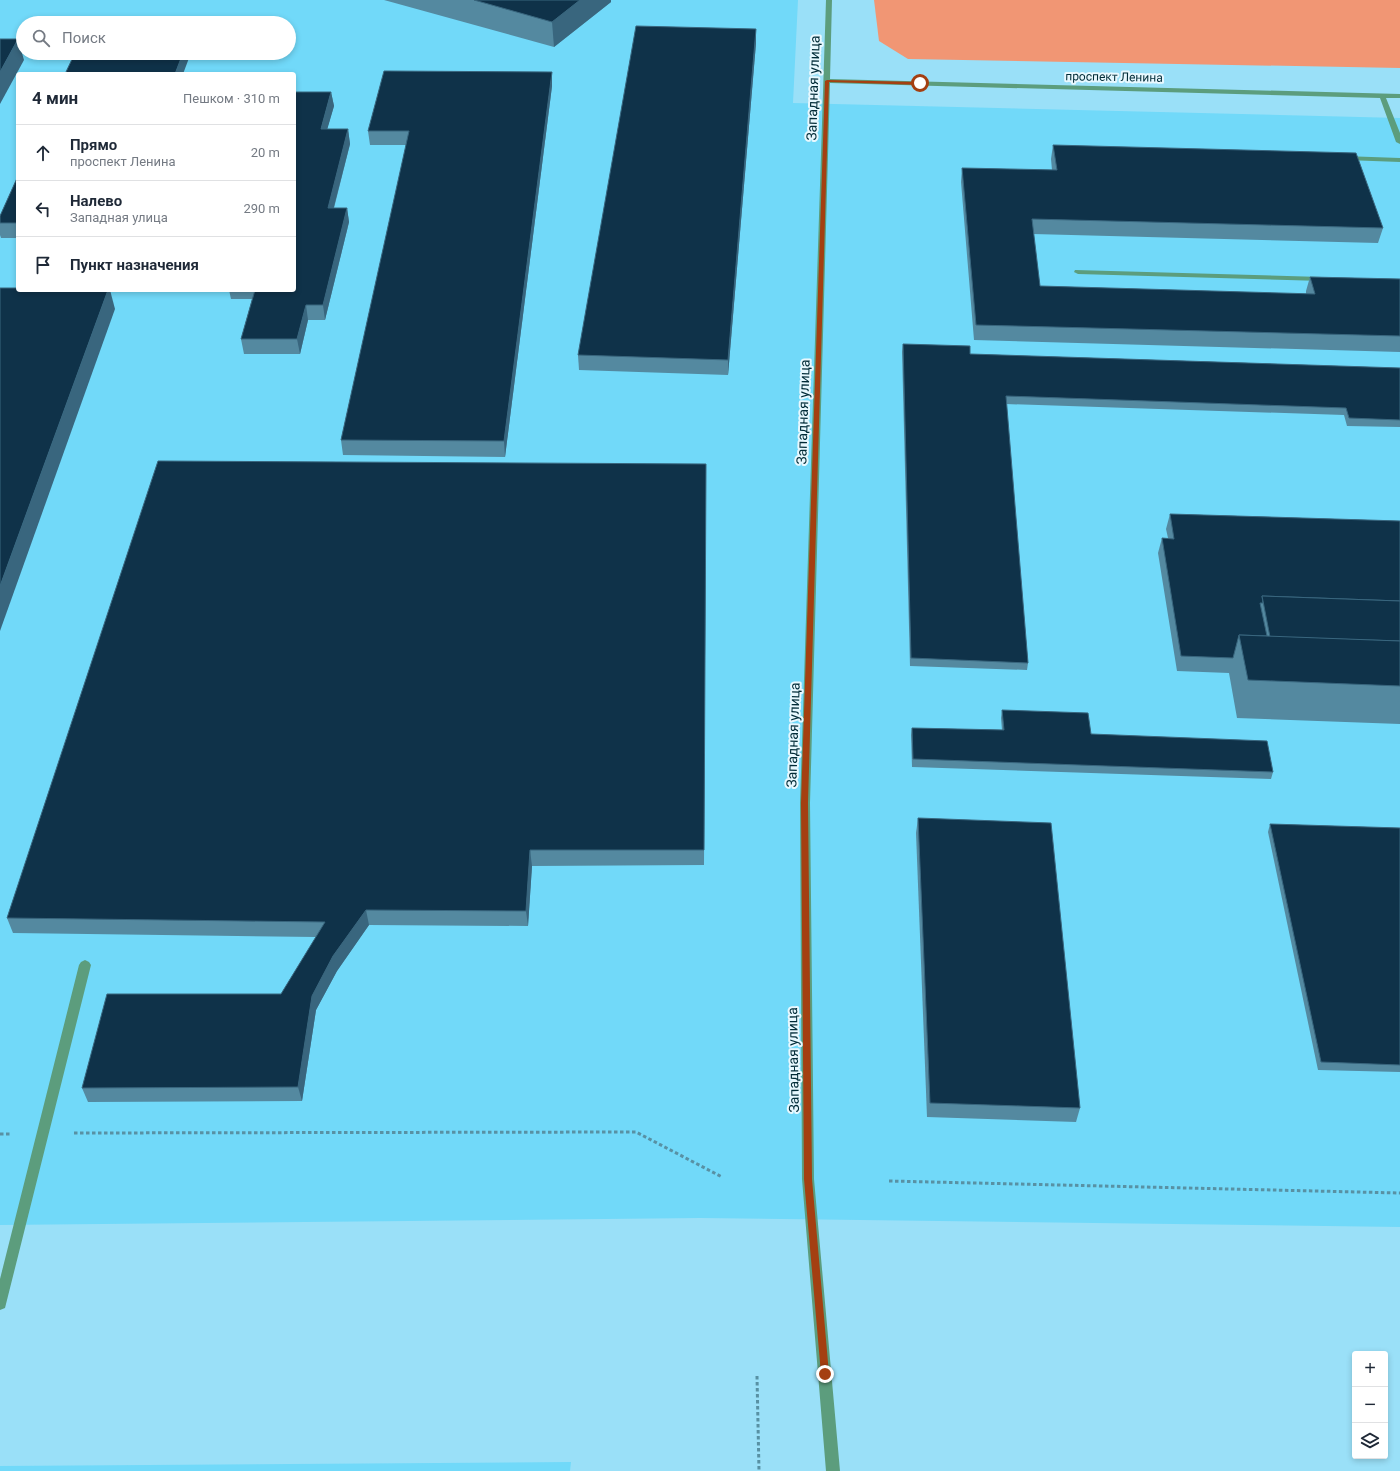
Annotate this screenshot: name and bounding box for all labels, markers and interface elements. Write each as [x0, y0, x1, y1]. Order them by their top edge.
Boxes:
search box [16, 16, 296, 60]
icon: search [30, 27, 52, 49]
text: Поиск [62, 29, 106, 47]
street label: Западная улица [803, 35, 823, 141]
street label: проспект Ленина [1065, 69, 1163, 85]
route start [911, 74, 929, 92]
text: 4 мин [32, 88, 78, 108]
text: Пешком · 310 m [183, 91, 280, 106]
text: Прямо [70, 136, 117, 154]
icon: ahead [32, 142, 54, 164]
text: 20 m [251, 145, 280, 160]
text: проспект Ленина [70, 154, 176, 169]
text: Налево [70, 192, 122, 210]
icon: left [32, 198, 54, 220]
text: 290 m [243, 201, 280, 216]
text: Западная улица [70, 210, 168, 225]
icon: arrive [32, 254, 54, 276]
text: Пункт назначения [70, 256, 199, 274]
street label: Западная улица [793, 359, 813, 465]
street label: Западная улица [783, 682, 803, 788]
street label: Западная улица [784, 1007, 802, 1113]
map controls [1352, 1351, 1388, 1459]
button: + [1352, 1351, 1388, 1387]
route end [816, 1365, 834, 1383]
button: − [1352, 1387, 1388, 1423]
button: layers [1352, 1423, 1388, 1459]

